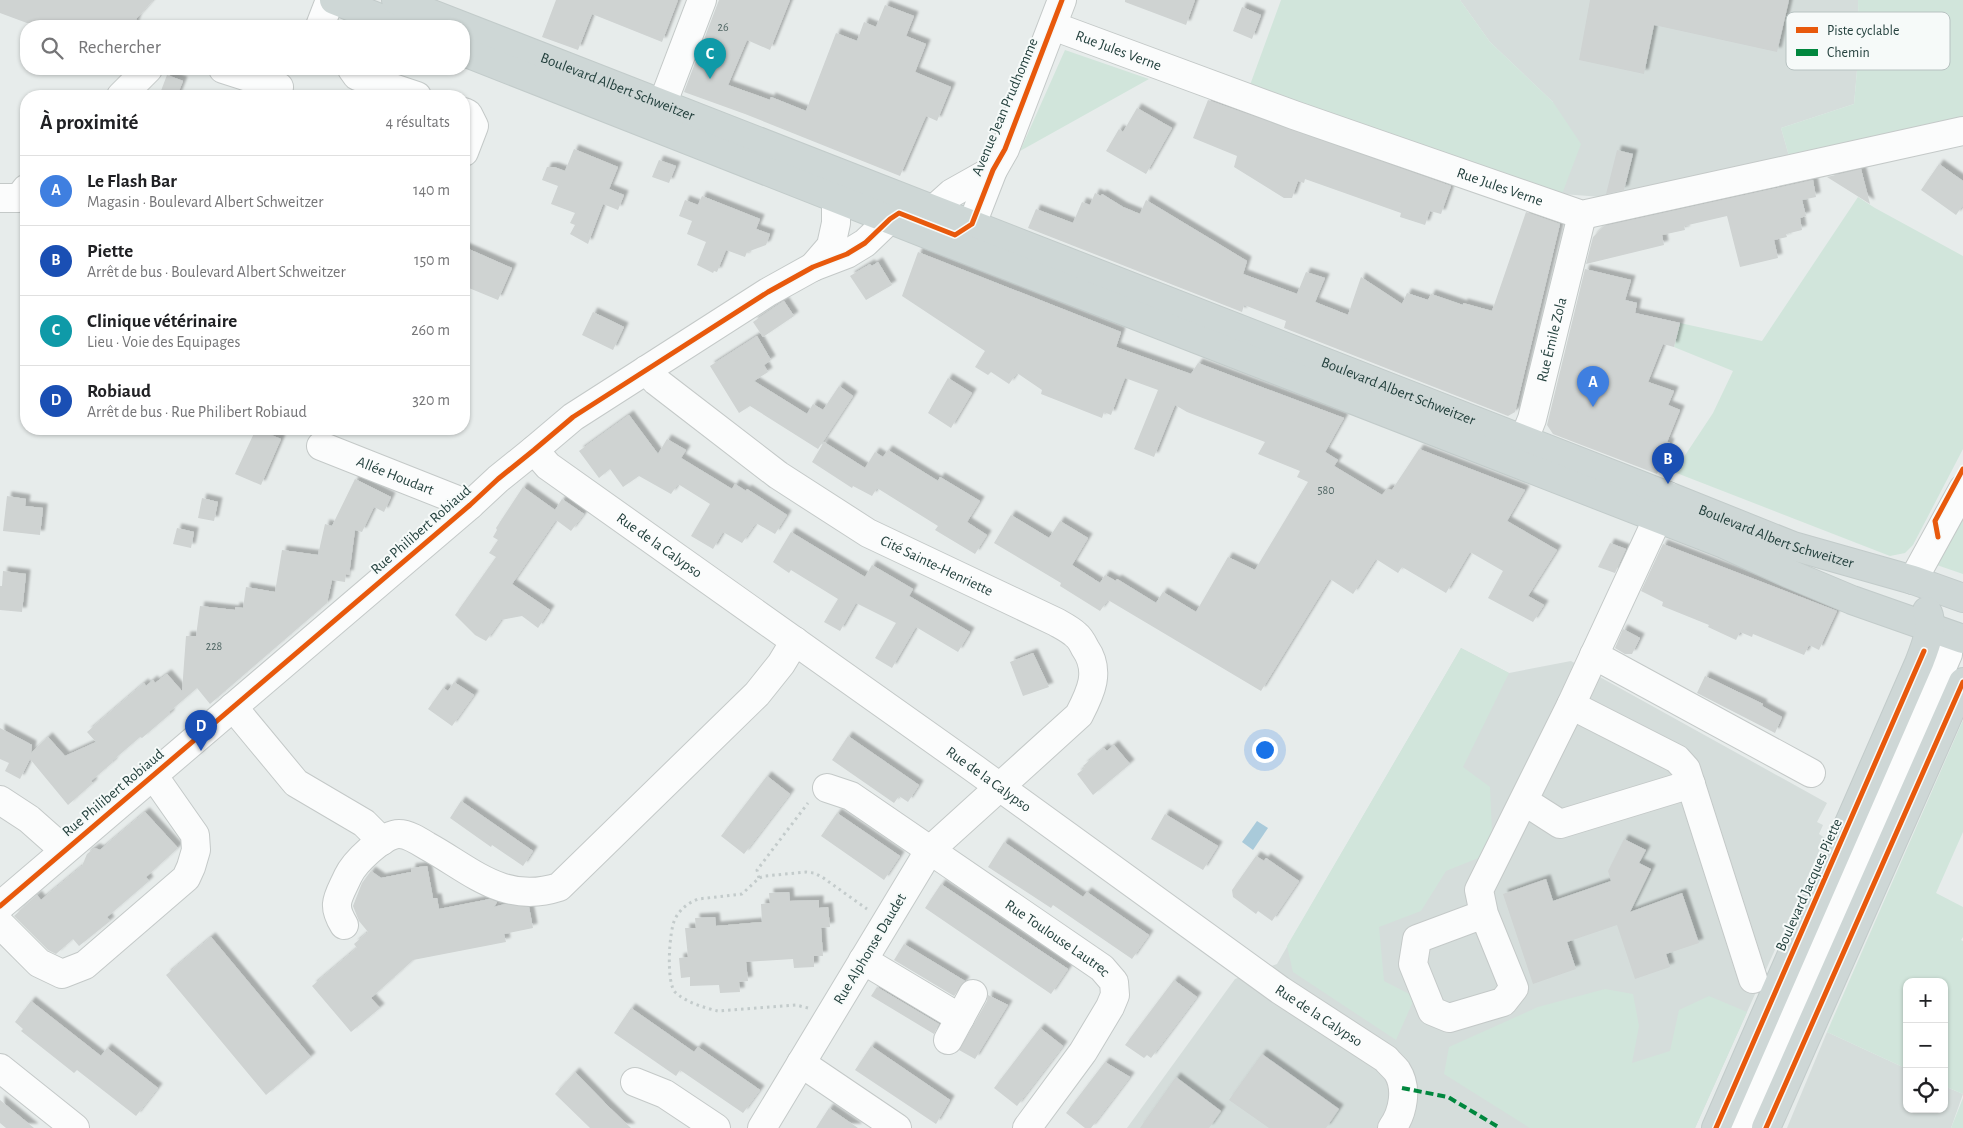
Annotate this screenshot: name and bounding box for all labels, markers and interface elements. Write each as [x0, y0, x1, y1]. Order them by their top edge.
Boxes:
legend [1786, 12, 1950, 70]
search box [20, 20, 470, 75]
house number: 26 [717, 21, 729, 33]
text: Piste cyclable [1827, 24, 1899, 38]
street label: Rue Jules Verne [1074, 28, 1164, 73]
icon: search [38, 34, 66, 62]
street label: Avenue Jean Prudhomme [969, 36, 1041, 178]
text: Rechercher [78, 38, 161, 57]
pin: C [694, 38, 726, 79]
text: Chemin [1827, 46, 1870, 60]
street label: Boulevard Albert Schweitzer [539, 50, 697, 123]
text: À proximité [40, 112, 138, 133]
text: 4 résultats [386, 114, 450, 130]
street label: Rue Jules Verne [1455, 165, 1545, 208]
text: Le Flash Bar [87, 172, 177, 191]
text: A [51, 182, 61, 198]
text: 140 m [413, 182, 450, 198]
text: Magasin · Boulevard Albert Schweitzer [87, 194, 323, 210]
text: Piette [87, 242, 133, 261]
text: B [51, 252, 61, 268]
text: 150 m [414, 252, 450, 268]
text: Arrêt de bus · Boulevard Albert Schweitzer [87, 264, 346, 280]
street label: Rue Émile Zola [1534, 296, 1569, 383]
text: Clinique vétérinaire [87, 312, 237, 331]
text: C [52, 322, 60, 338]
text: 260 m [411, 322, 450, 338]
text: Lieu · Voie des Equipages [87, 334, 240, 350]
street label: Boulevard Albert Schweitzer [1319, 354, 1478, 428]
pin: A [1577, 366, 1609, 407]
text: Robiaud [87, 382, 151, 401]
text: D [51, 392, 61, 408]
text: 320 m [412, 392, 450, 408]
text: Arrêt de bus · Rue Philibert Robiaud [87, 404, 307, 420]
pin: B [1652, 443, 1684, 484]
street label: Allée Houdart [355, 453, 436, 498]
street label: Rue Philibert Robiaud [368, 482, 474, 577]
house number: 580 [1317, 484, 1335, 496]
street label: Boulevard Albert Schweitzer [1697, 502, 1856, 570]
street label: Rue de la Calypso [614, 510, 705, 580]
street label: Cité Sainte-Henriette [878, 533, 995, 599]
house number: 228 [206, 640, 223, 652]
pin: D [185, 710, 217, 751]
your location [1252, 737, 1278, 763]
street label: Rue de la Calypso [944, 744, 1034, 815]
street label: Rue Philibert Robiaud [59, 746, 167, 840]
street label: Boulevard Jacques Piette [1773, 816, 1845, 954]
street label: Rue Alphonse Daudet [831, 891, 909, 1007]
street label: Rue Toulouse Lautrec [1003, 897, 1113, 979]
map controls [1903, 978, 1948, 1113]
button: + [1903, 978, 1948, 1023]
street label: Rue de la Calypso [1273, 982, 1365, 1049]
button: − [1903, 1023, 1948, 1068]
button: locate [1903, 1068, 1948, 1113]

